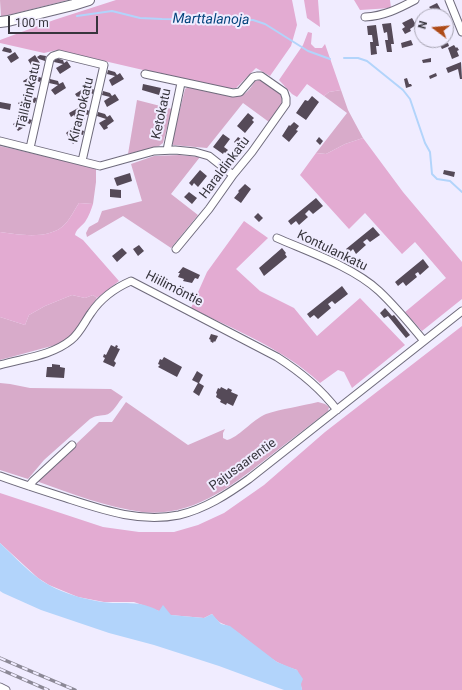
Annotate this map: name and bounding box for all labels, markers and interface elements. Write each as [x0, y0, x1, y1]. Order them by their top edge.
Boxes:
scale bar [10, 8, 100, 34]
north arrow [414, 8, 454, 48]
water label: Marttalanoja [172, 11, 250, 29]
text: 100 m [15, 16, 49, 30]
text: N [416, 19, 430, 30]
street label: Tällärinkatu [14, 61, 44, 131]
street label: Kiramokatu [66, 76, 98, 144]
street label: Ketokatu [149, 87, 175, 141]
street label: Haraldinkatu [197, 134, 253, 202]
street label: Kontulankatu [294, 227, 370, 275]
street label: Hiilimöntie [143, 268, 205, 310]
street label: Pajusaarentie [206, 435, 280, 495]

